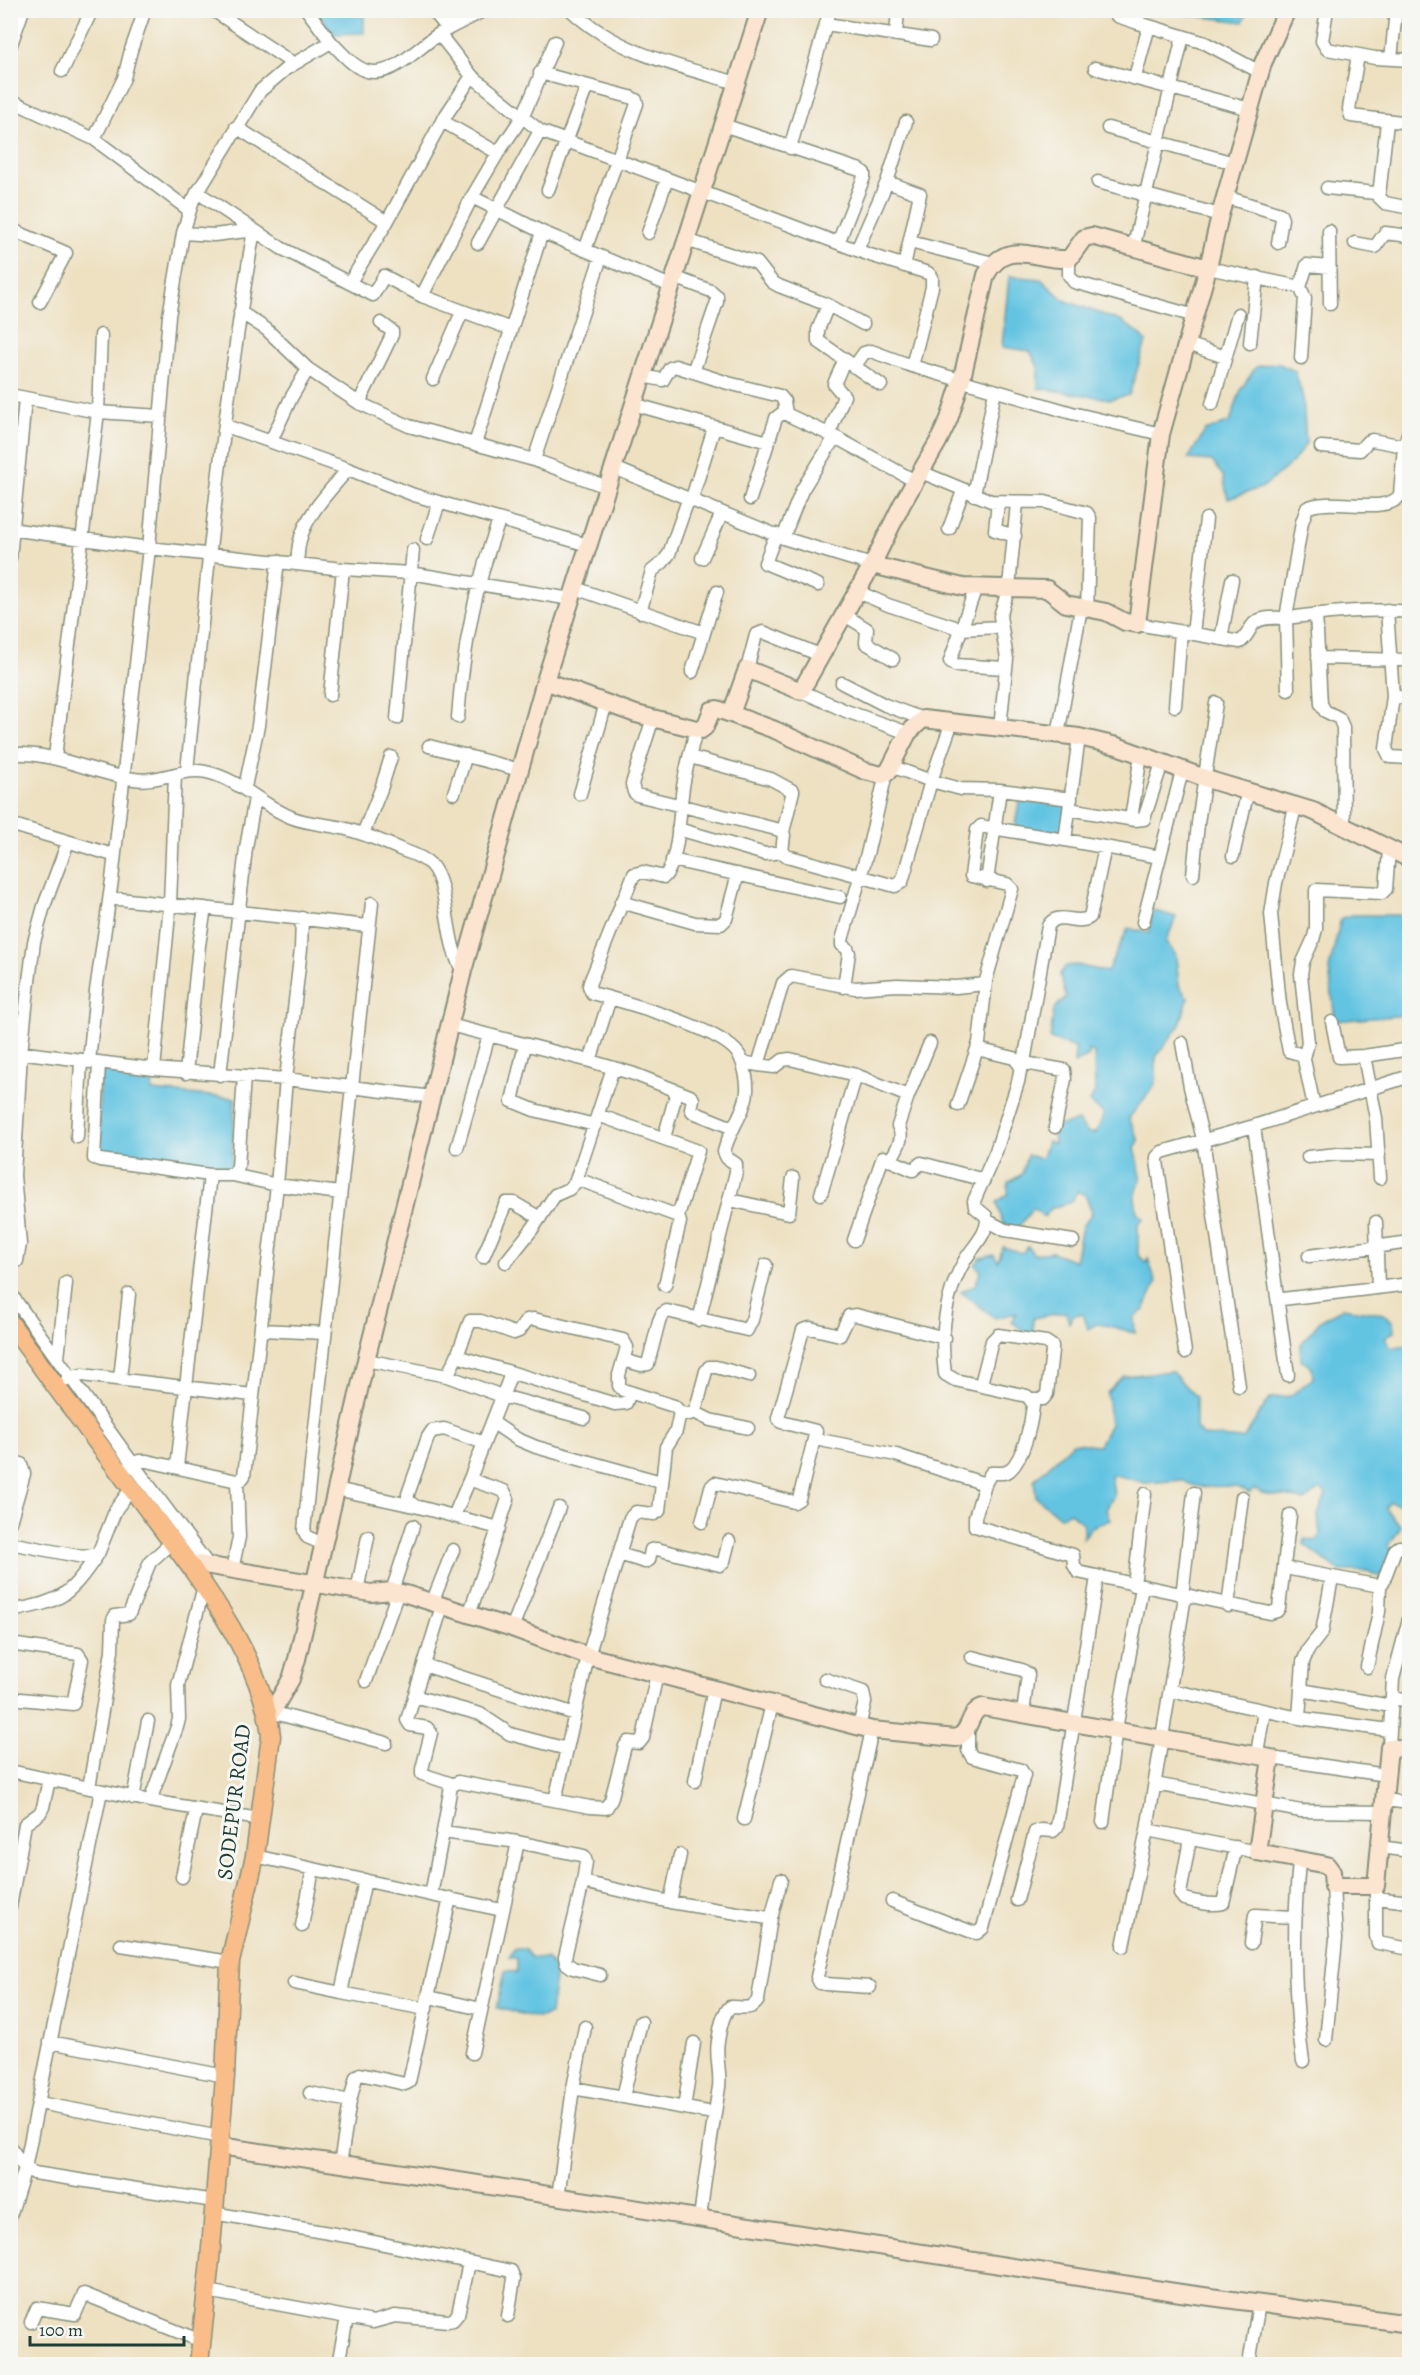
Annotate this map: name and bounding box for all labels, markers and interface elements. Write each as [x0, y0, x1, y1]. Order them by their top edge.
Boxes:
street label: SODEPUR ROAD [210, 1722, 258, 1882]
scale bar [30, 2309, 184, 2347]
text: 100 m [39, 2318, 83, 2342]

